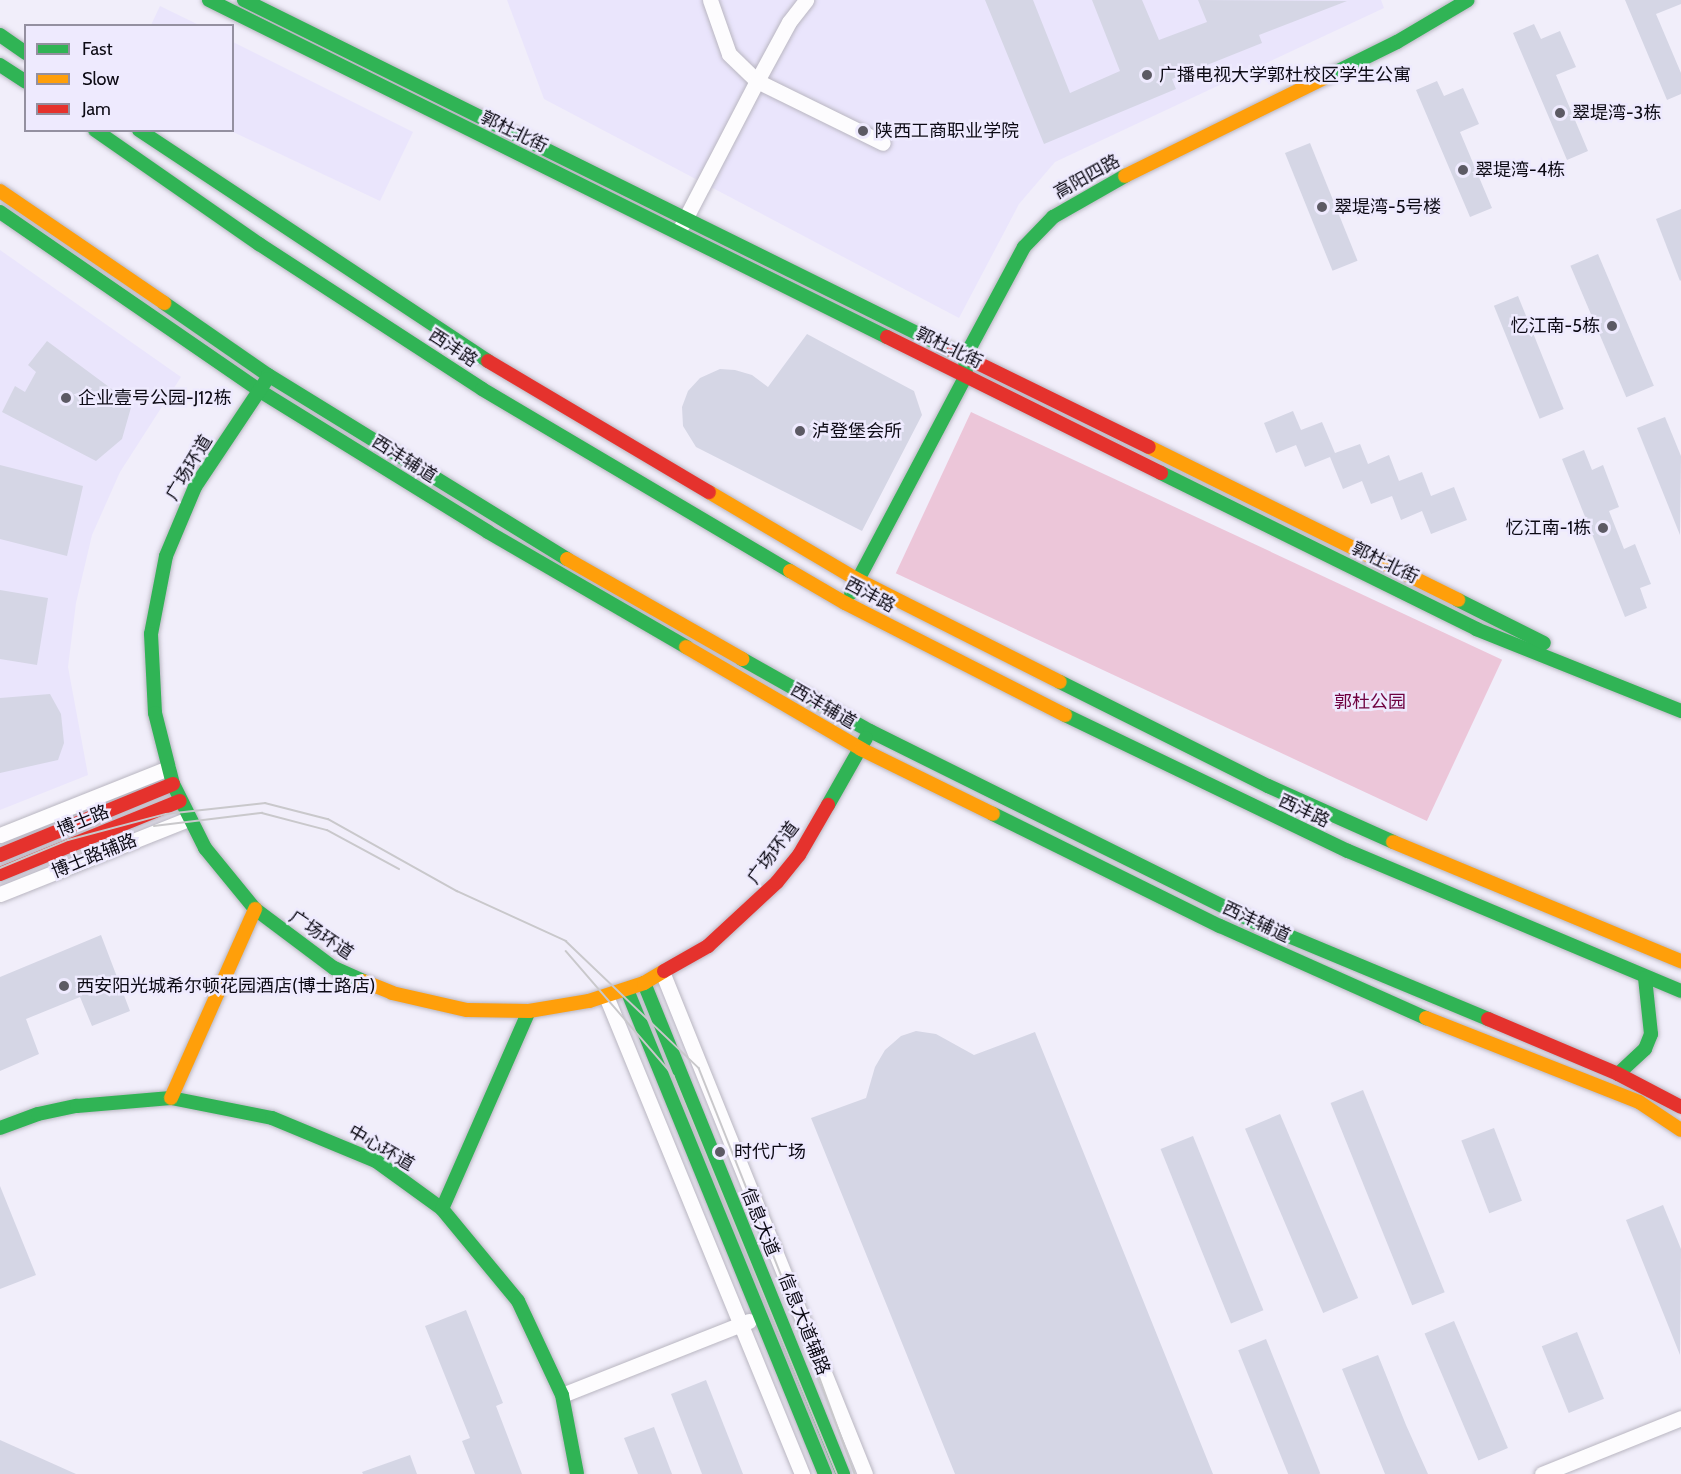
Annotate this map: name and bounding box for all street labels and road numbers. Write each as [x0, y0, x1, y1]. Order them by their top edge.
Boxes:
street label: 郭杜北街 [477, 107, 551, 157]
street label: 高阳四路 [1050, 150, 1124, 204]
street label: 郭杜北街 [912, 323, 986, 373]
street label: 西沣路 [424, 324, 482, 372]
street label: 西沣辅道 [368, 431, 440, 487]
street label: 广场环道 [161, 432, 217, 504]
street label: 郭杜北街 [1348, 538, 1422, 588]
street label: 西沣路 [841, 573, 899, 617]
street label: 西沣辅道 [786, 679, 860, 733]
street label: 西沣路 [1275, 790, 1333, 832]
street label: 博士路 [54, 801, 112, 841]
street label: 广场环道 [743, 818, 803, 888]
street label: 博士路辅路 [48, 829, 140, 883]
street label: 西沣辅道 [1219, 897, 1293, 947]
street label: 广场环道 [285, 906, 357, 964]
street label: 中心环道 [344, 1121, 418, 1175]
street label: 信息大道 [737, 1185, 783, 1259]
street label: 信息大道辅路 [774, 1270, 834, 1378]

